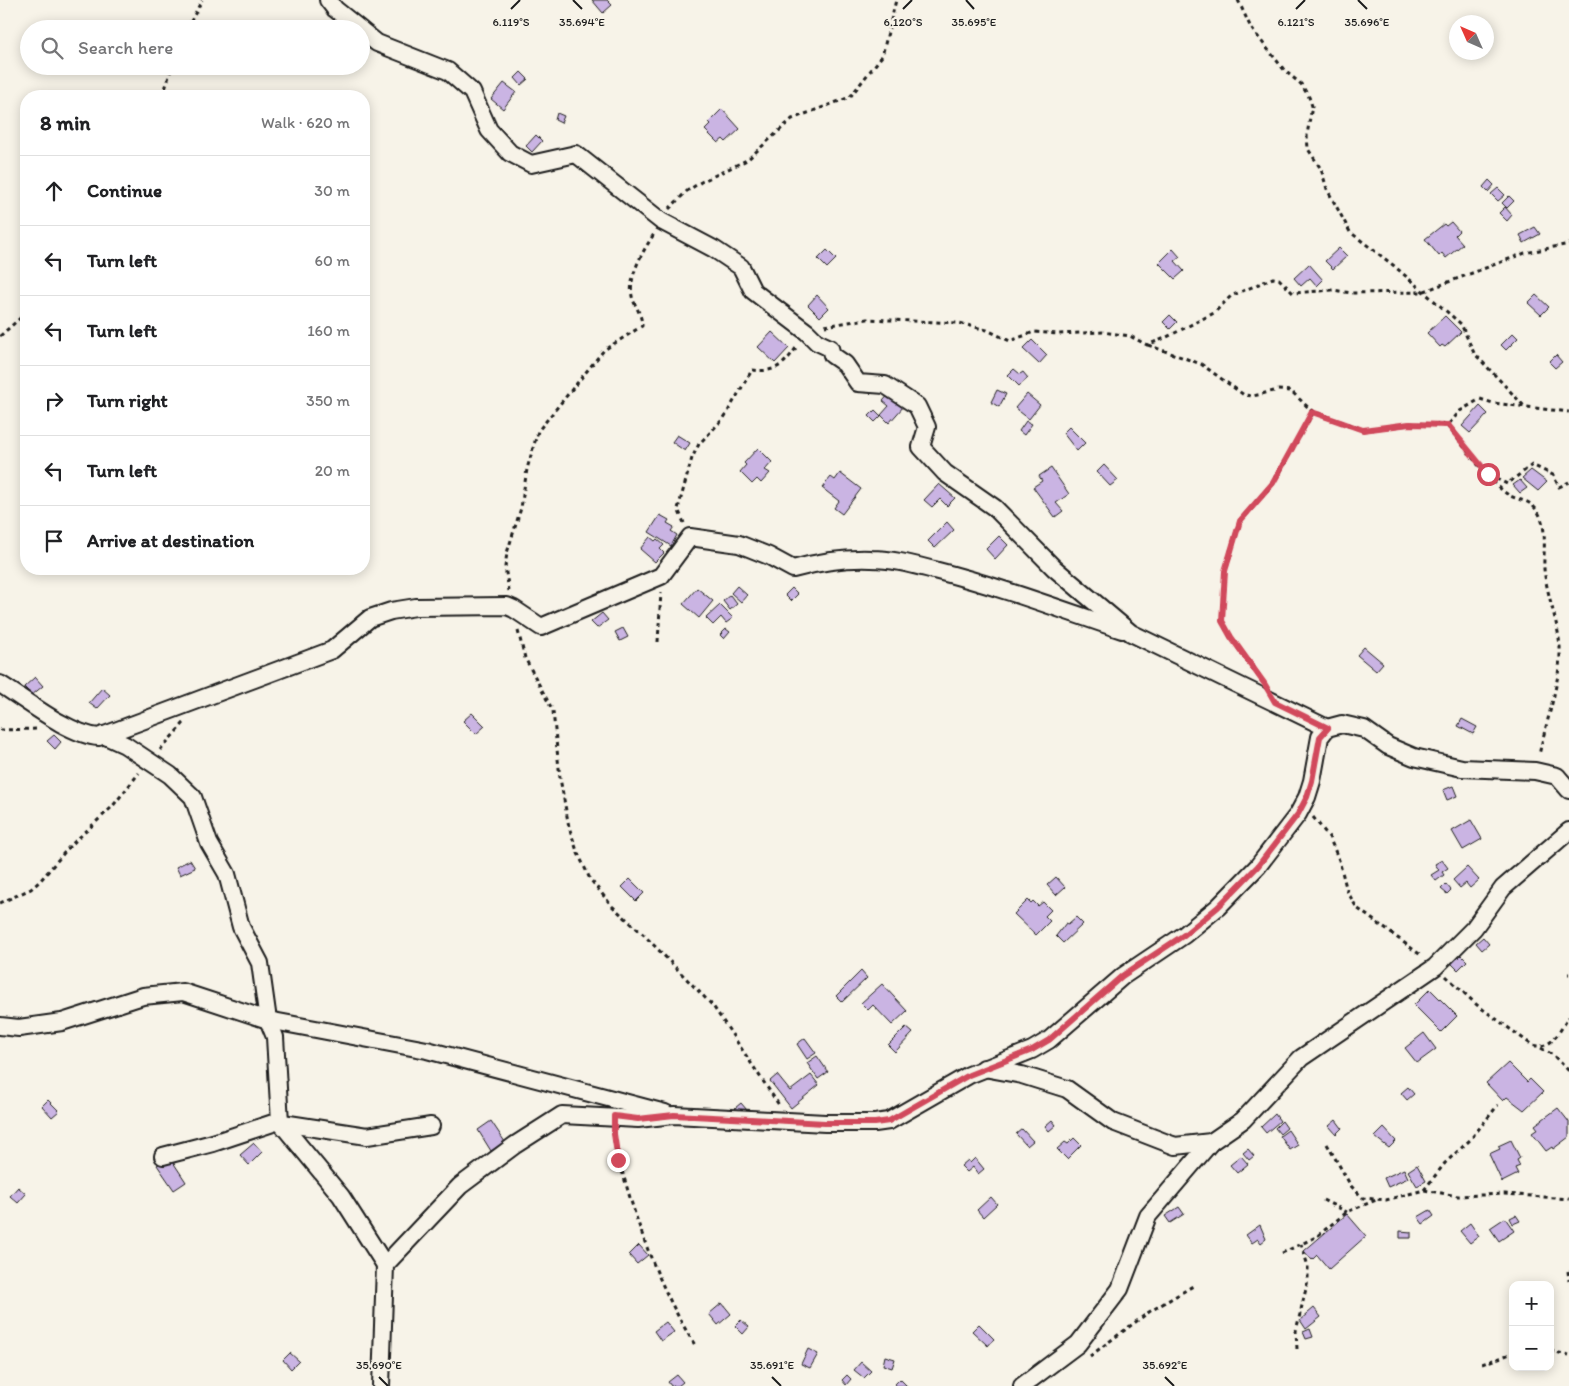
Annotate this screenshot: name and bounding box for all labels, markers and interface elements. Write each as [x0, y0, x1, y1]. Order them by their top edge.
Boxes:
text: 6.119°S [493, 15, 530, 29]
text: 35.694°E [559, 15, 605, 29]
text: 6.120°S [884, 15, 923, 29]
text: 35.695°E [952, 15, 997, 29]
text: 6.121°S [1277, 15, 1315, 29]
text: 35.696°E [1345, 15, 1390, 29]
north arrow [1449, 15, 1494, 60]
search box [20, 20, 370, 75]
icon: search [38, 34, 66, 62]
text: Search here [78, 36, 173, 59]
text: 8 min [40, 110, 90, 135]
text: Walk · 620 m [261, 113, 350, 132]
icon: ahead [40, 177, 68, 205]
text: Continue [87, 179, 162, 202]
text: 30 m [314, 181, 350, 200]
icon: left [40, 247, 68, 275]
text: Turn left [87, 249, 157, 272]
text: 60 m [315, 251, 350, 270]
icon: left [40, 317, 68, 345]
text: Turn left [87, 319, 157, 342]
text: 160 m [307, 321, 350, 340]
icon: right [40, 387, 68, 415]
text: Turn right [87, 389, 168, 412]
text: 350 m [306, 391, 350, 410]
icon: left [40, 457, 68, 485]
text: Turn left [87, 459, 157, 482]
text: 20 m [315, 461, 350, 480]
route start [1477, 463, 1500, 486]
icon: arrive [40, 527, 68, 555]
text: Arrive at destination [87, 529, 254, 552]
route end [607, 1149, 630, 1172]
map controls [1509, 1281, 1554, 1371]
button: + [1509, 1281, 1554, 1326]
button: − [1509, 1326, 1554, 1371]
text: 35.690°E [356, 1358, 402, 1372]
text: 35.691°E [750, 1358, 794, 1372]
text: 35.692°E [1143, 1358, 1188, 1372]

